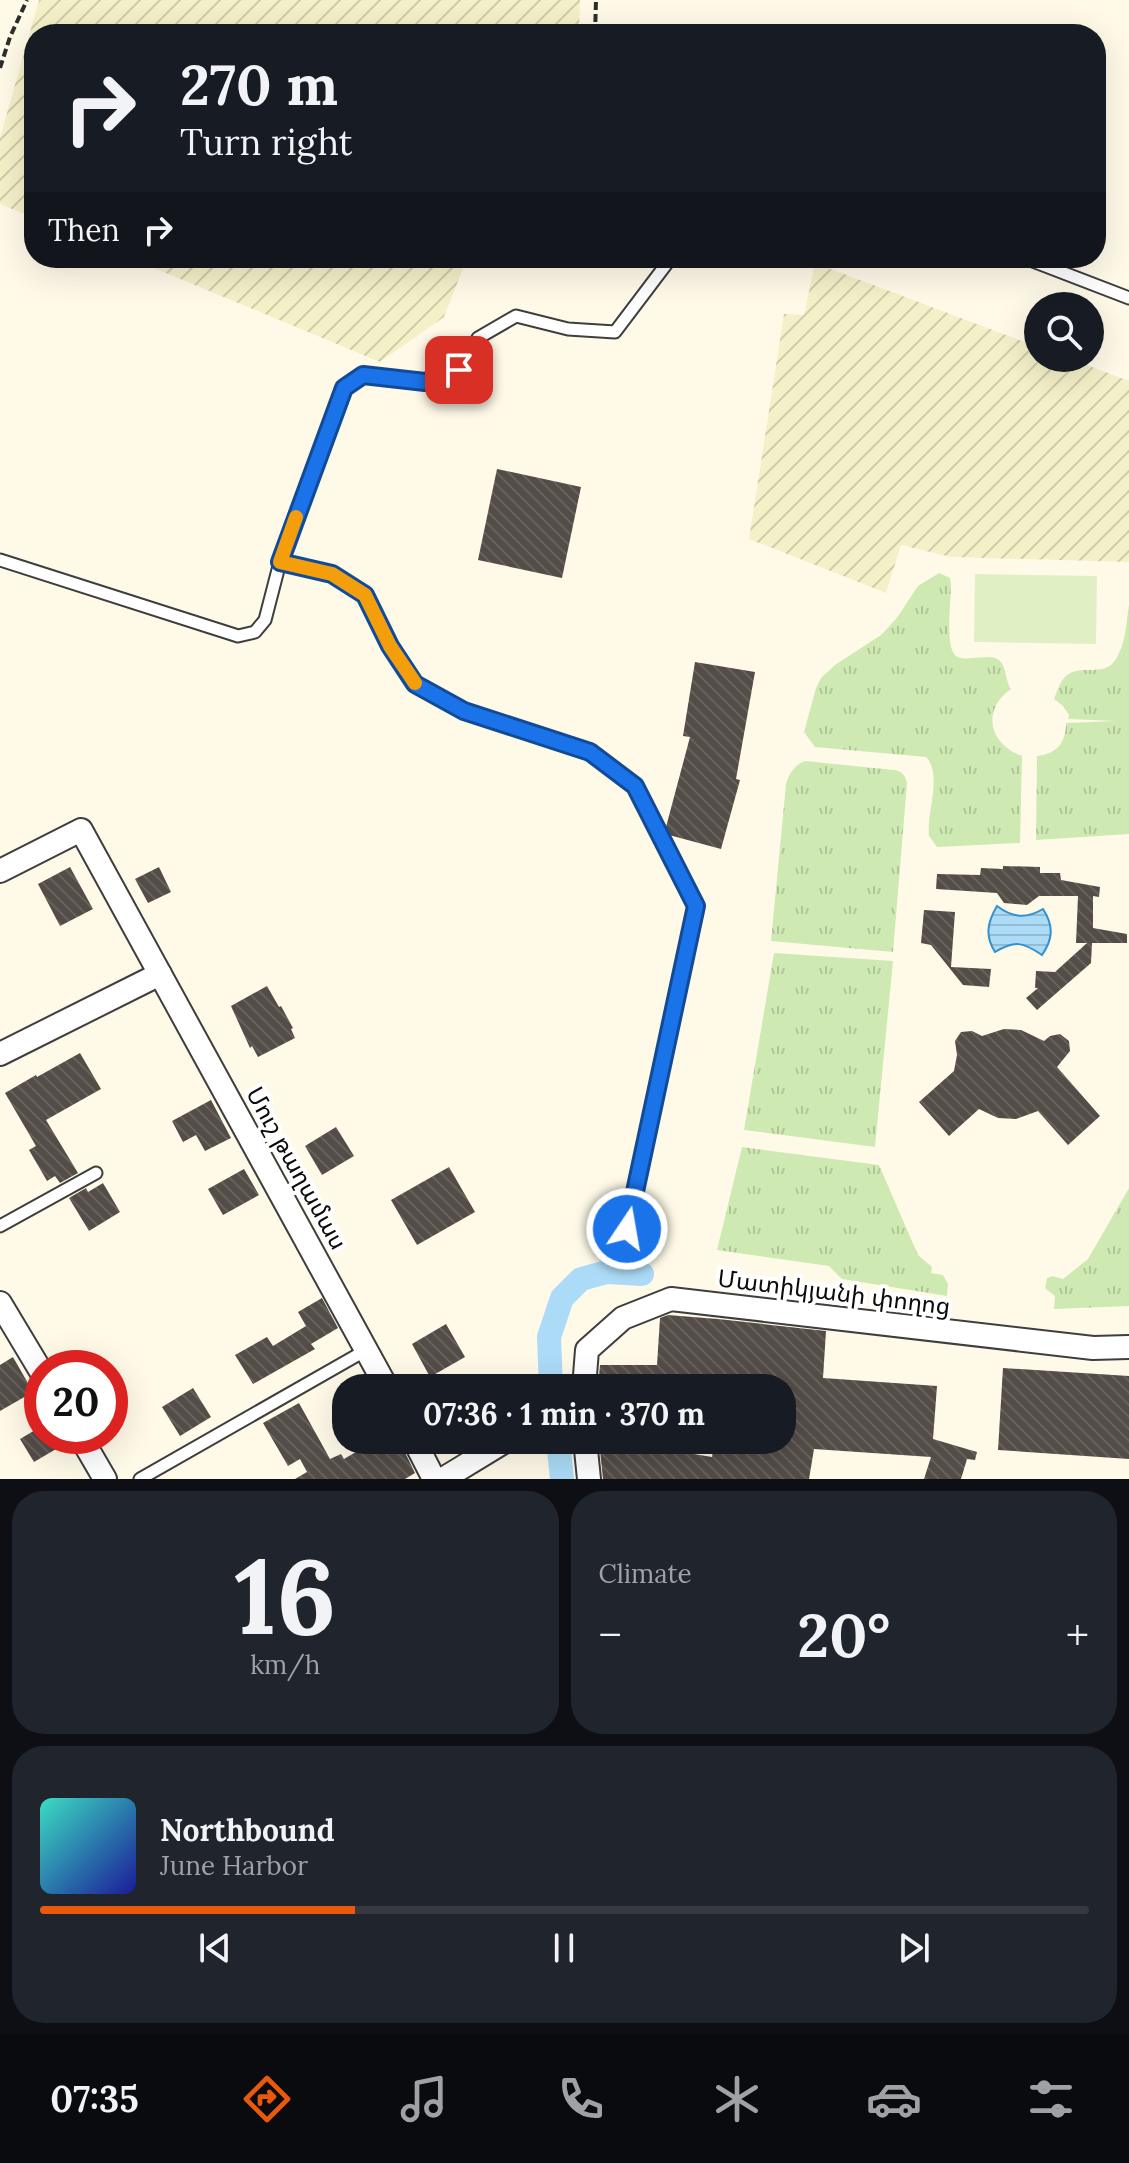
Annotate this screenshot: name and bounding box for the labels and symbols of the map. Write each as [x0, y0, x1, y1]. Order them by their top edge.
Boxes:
pin [425, 336, 493, 404]
street label: Մուշ թաղամաս [239, 1081, 355, 1255]
position arrow [585, 1187, 669, 1271]
street label: Մատիկյանի փողոց [716, 1262, 952, 1322]
speed limit sign: 20 [24, 1350, 128, 1454]

